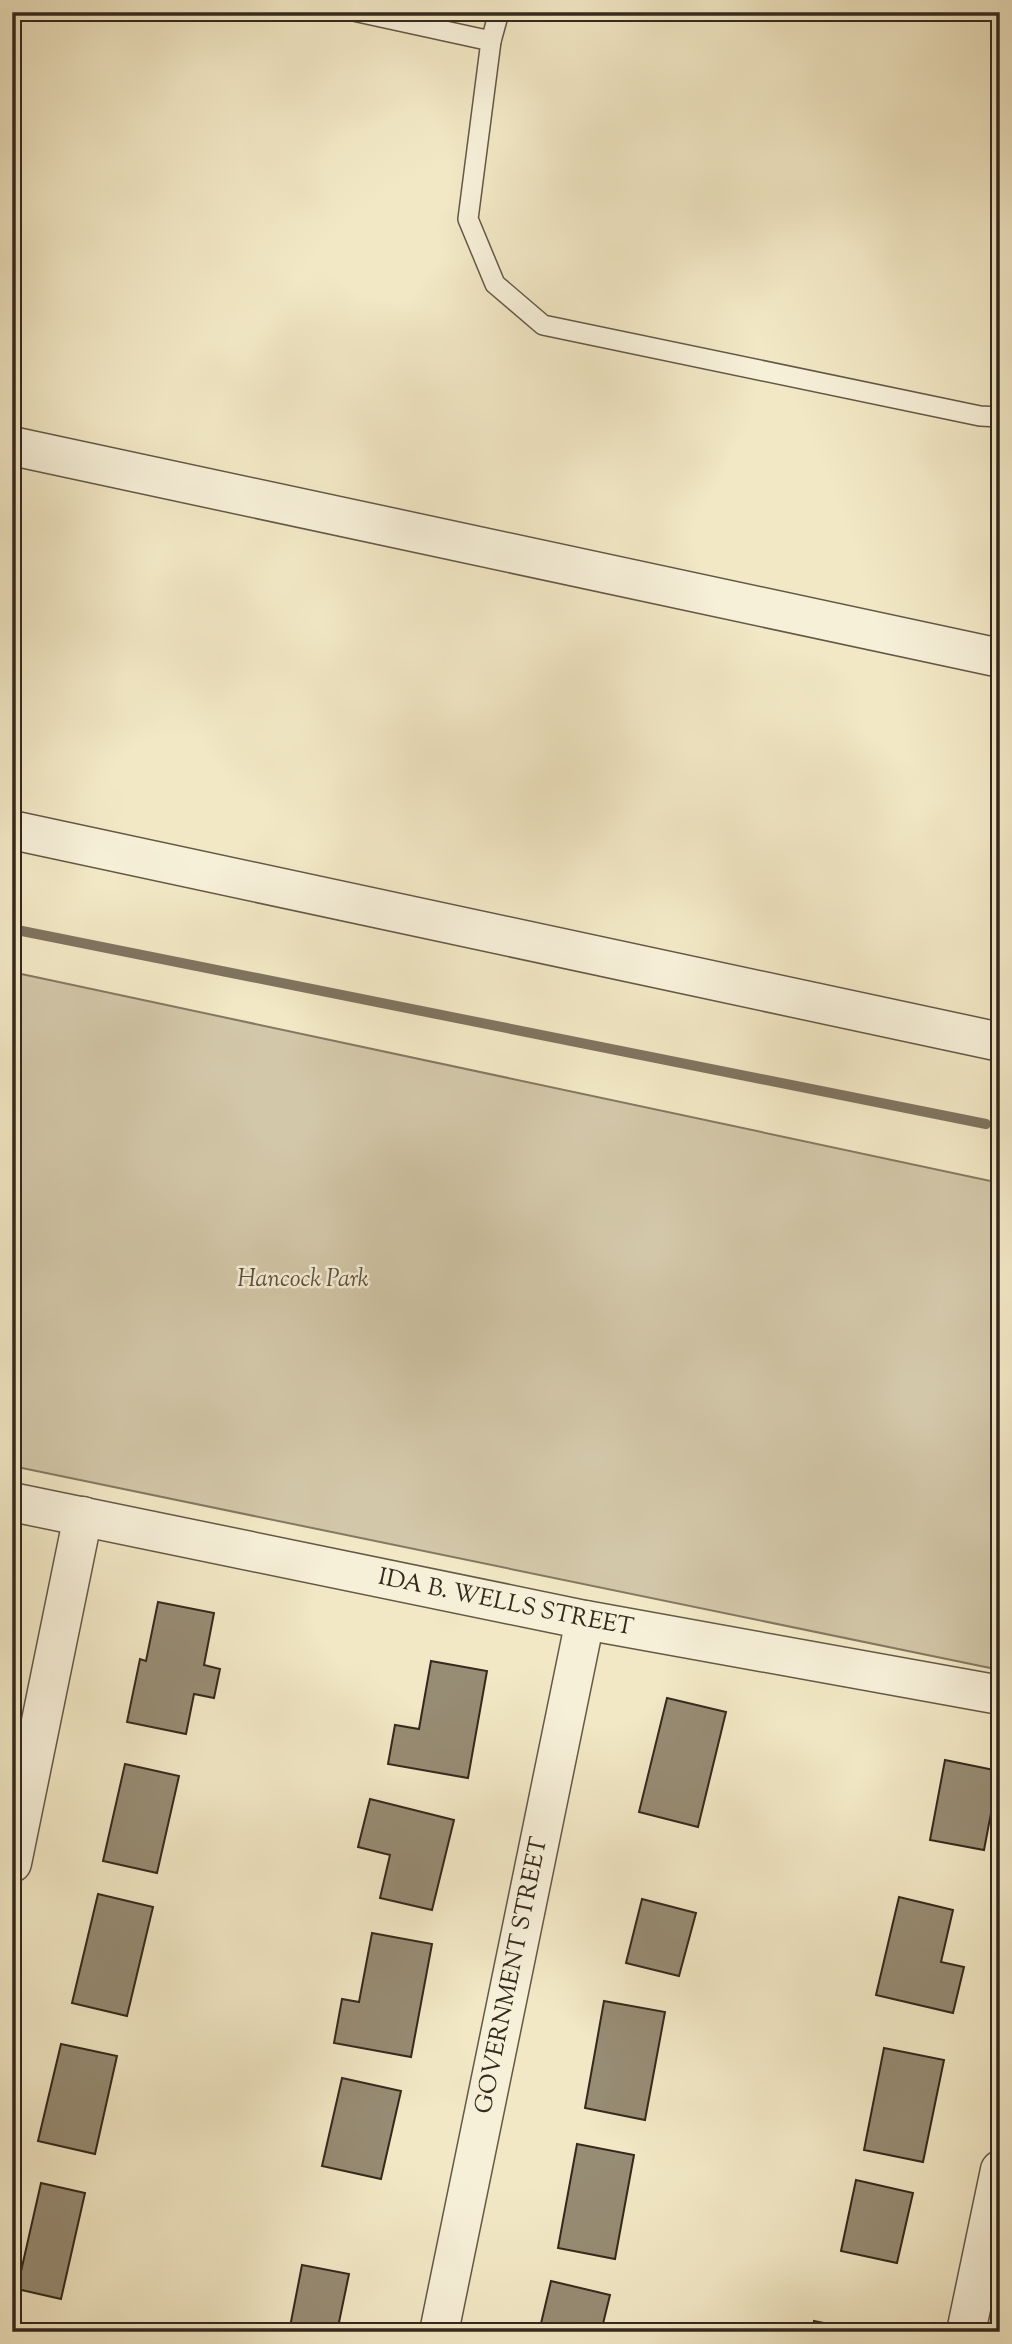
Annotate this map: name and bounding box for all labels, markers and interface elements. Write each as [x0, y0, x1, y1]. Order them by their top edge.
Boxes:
park label: Hancock Park [237, 1263, 369, 1297]
street label: IDA B. WELLS STREET [375, 1561, 636, 1645]
street label: GOVERNMENT STREET [467, 1834, 557, 2117]

